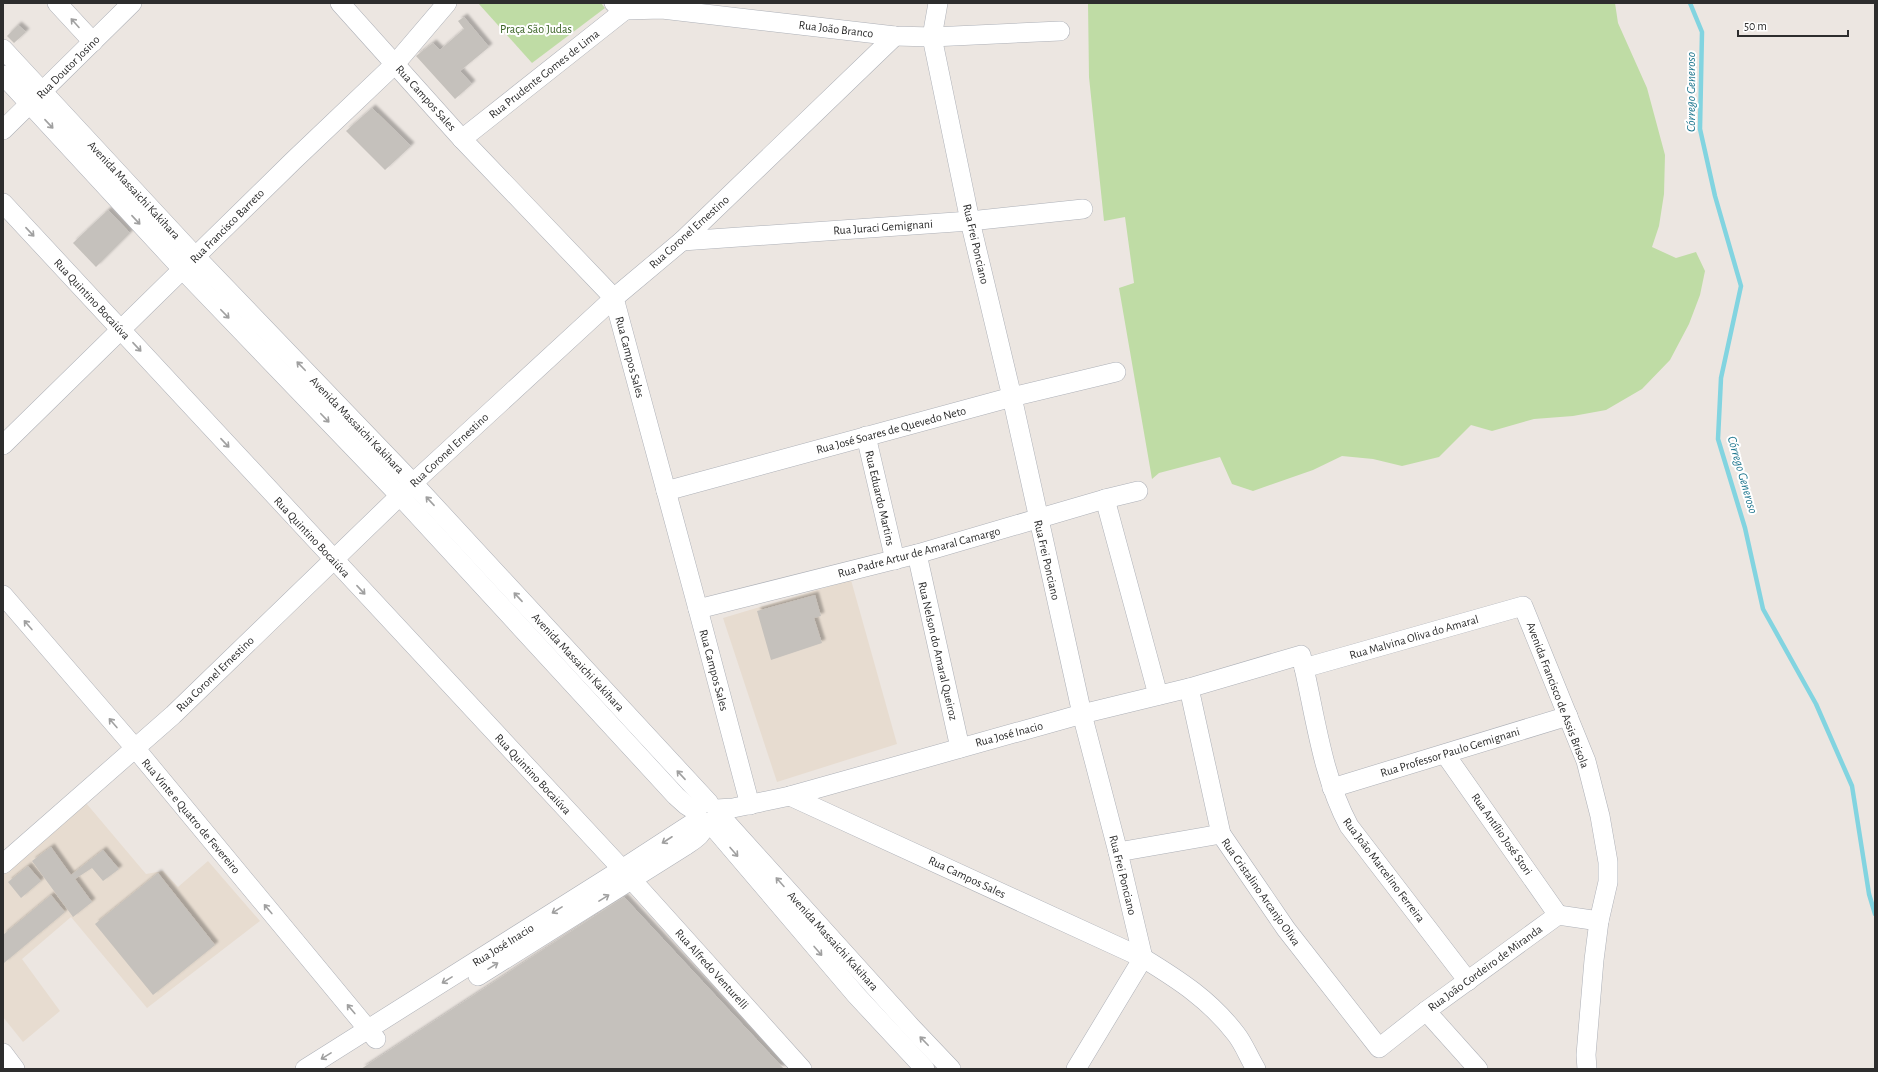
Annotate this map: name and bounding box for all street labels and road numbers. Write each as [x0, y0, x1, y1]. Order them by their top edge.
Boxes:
street label: Rua João Branco [798, 18, 874, 40]
street label: Rua Prudente Gomes de Lima [487, 27, 602, 121]
street label: Rua Doutor Josino [34, 33, 102, 101]
street label: Rua Campos Sales [394, 63, 458, 133]
street label: Avenida Massaichi Kakihara [86, 139, 183, 242]
street label: Rua Francisco Barreto [188, 187, 266, 265]
street label: Rua Coronel Ernestino [647, 193, 731, 271]
street label: Rua Frei Ponciano [961, 203, 991, 285]
street label: Rua Juraci Gemignani [833, 218, 933, 236]
street label: Rua Quintino Bocaiúva [51, 256, 133, 343]
street label: Rua Campos Sales [613, 315, 647, 399]
street label: Avenida Massaichi Kakihara [308, 374, 407, 476]
street label: Rua José Soares de Quevedo Neto [815, 404, 968, 457]
street label: Rua Coronel Ernestino [407, 411, 491, 489]
street label: Rua Eduardo Martins [863, 449, 897, 547]
street label: Rua Quintino Bocaiúva [271, 494, 353, 581]
street label: Rua Frei Ponciano [1032, 519, 1062, 601]
street label: Rua Padre Artur de Amaral Camargo [836, 524, 1002, 579]
street label: Rua Nelson do Amaral Queiroz [915, 581, 960, 722]
street label: Avenida Massaichi Kakihara [530, 611, 627, 714]
street label: Rua Malvina Oliva do Amaral [1348, 613, 1480, 661]
street label: Avenida Francisco de Assis Brisola [1525, 620, 1592, 770]
street label: Rua Campos Sales [697, 628, 731, 712]
street label: Rua Coronel Ernestino [174, 634, 256, 714]
street label: Rua José Inacio [974, 719, 1044, 749]
street label: Rua Professor Paulo Gemignani [1379, 725, 1521, 779]
street label: Rua Quintino Bocaiúva [492, 731, 574, 818]
street label: Rua Vinte e Quatro de Fevereiro [139, 756, 243, 877]
street label: Rua Antílio José Stori [1469, 791, 1535, 877]
street label: Rua João Marcelino Ferreira [1341, 816, 1427, 925]
street label: Rua Frei Ponciano [1107, 834, 1139, 916]
street label: Rua Cristalino Arcanjo Oliva [1218, 836, 1303, 949]
street label: Rua Campos Sales [927, 854, 1007, 900]
street label: Avenida Massaichi Kakihara [785, 889, 881, 993]
street label: Rua José Inacio [470, 921, 536, 969]
street label: Rua João Cordeiro de Miranda [1426, 922, 1545, 1013]
street label: Rua Alfredo Venturelli [673, 927, 751, 1011]

